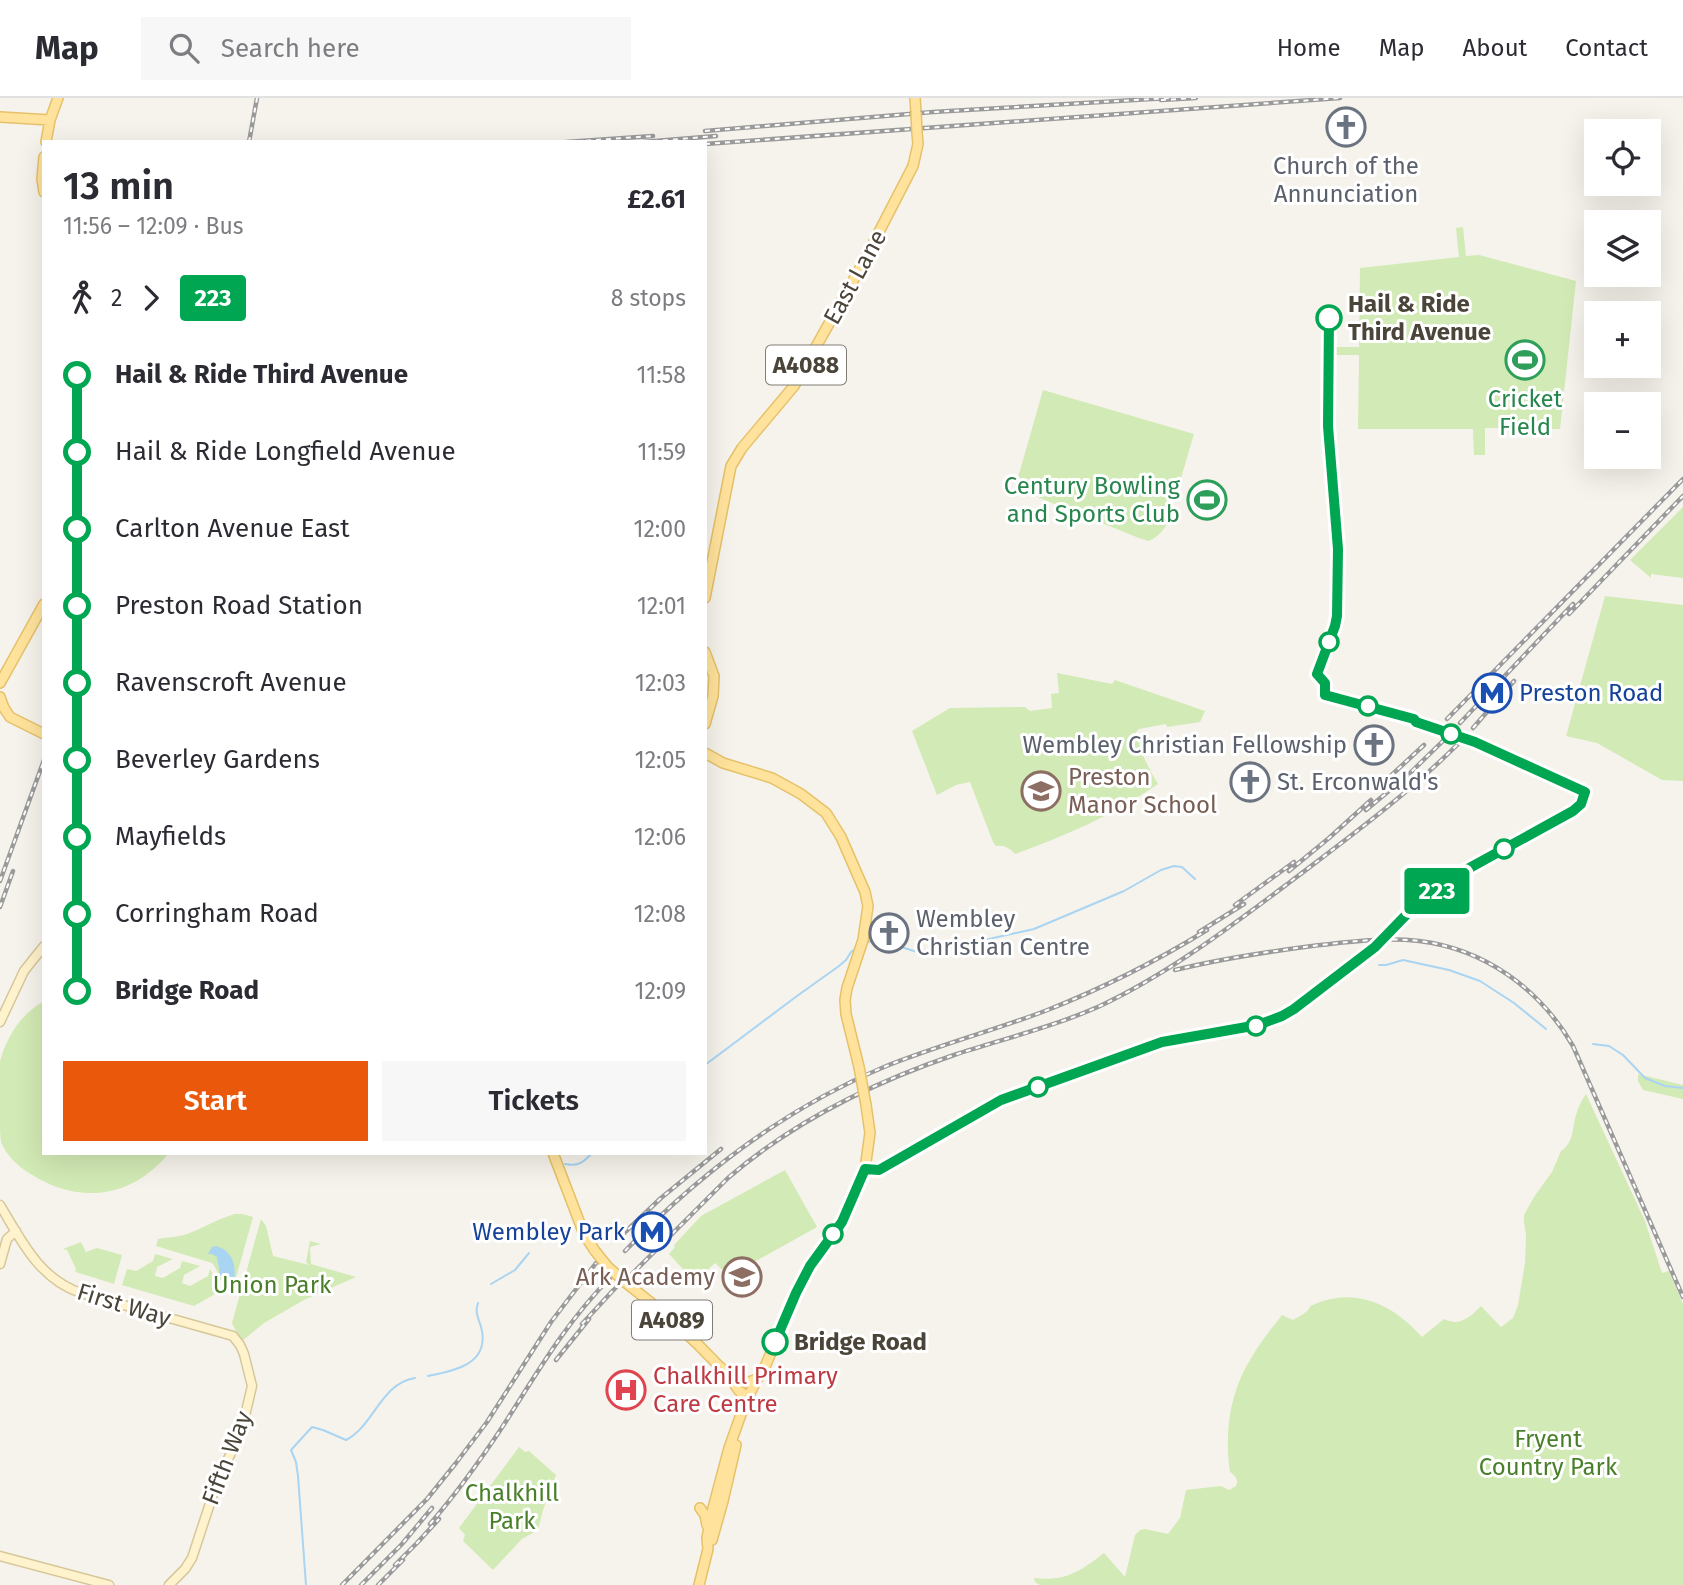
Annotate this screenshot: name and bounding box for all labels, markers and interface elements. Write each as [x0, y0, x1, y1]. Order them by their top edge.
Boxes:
search box [141, 17, 631, 80]
text: Map [35, 28, 99, 68]
icon: search [165, 29, 203, 67]
text: Search here [221, 33, 360, 64]
text: Home [1277, 34, 1341, 62]
text: Map [1379, 34, 1425, 62]
text: About [1463, 34, 1527, 62]
text: Contact [1565, 34, 1648, 62]
church icon: Church of the Annunciation [1325, 106, 1367, 148]
map controls [1584, 119, 1661, 469]
button: locate [1584, 119, 1661, 196]
place label: Church of the Annunciation [1273, 152, 1419, 208]
text: 13 min [63, 163, 174, 209]
text: £2.61 [627, 184, 686, 215]
button: layers [1584, 210, 1661, 287]
text: 11:56 – 12:09 · Bus [63, 212, 244, 240]
street label: East Lane [818, 225, 892, 329]
icon: walk [63, 279, 101, 317]
icon: forward [132, 279, 170, 317]
text: 2 [111, 284, 122, 312]
text: 223 [194, 284, 232, 312]
text: 8 stops [611, 284, 686, 312]
place label: Hail & Ride Third Avenue [1348, 290, 1491, 346]
button: + [1584, 301, 1661, 378]
marker: Hail & Ride Third Avenue [1316, 305, 1342, 331]
sports icon: Cricket Field [1504, 339, 1546, 381]
road number: A4088 [766, 346, 846, 384]
text: Hail & Ride Third Avenue [115, 359, 408, 390]
text: 11:58 [637, 361, 686, 389]
place label: Cricket Field [1488, 385, 1563, 441]
button: − [1584, 392, 1661, 469]
text: Hail & Ride Longfield Avenue [115, 436, 456, 467]
text: 11:59 [638, 438, 686, 466]
place label: Century Bowling and Sports Club [1004, 472, 1181, 528]
sports icon: Century Bowling and Sports Club [1186, 479, 1228, 521]
text: Carlton Avenue East [115, 513, 350, 544]
text: 12:00 [633, 515, 686, 543]
text: Preston Road Station [115, 590, 363, 621]
text: 12:01 [637, 592, 686, 620]
unlabelled marker [1319, 632, 1339, 652]
text: Ravenscroft Avenue [115, 667, 347, 698]
text: 12:03 [635, 669, 686, 697]
metro station icon: Preston Road [1471, 672, 1513, 714]
place label: Preston Road [1519, 679, 1663, 707]
unlabelled marker [1358, 696, 1378, 716]
church icon: Wembley Christian Fellowship [1353, 724, 1395, 766]
unlabelled marker [1441, 724, 1461, 744]
place label: Wembley Christian Fellowship [1023, 731, 1347, 759]
text: Beverley Gardens [115, 744, 320, 775]
text: 12:05 [635, 746, 686, 774]
church icon: St. Erconwald's [1229, 761, 1271, 803]
place label: Preston Manor School [1068, 763, 1217, 819]
place label: St. Erconwald's [1277, 768, 1438, 796]
school or university icon: Preston Manor School [1020, 770, 1062, 812]
text: Mayfields [115, 821, 226, 852]
text: 12:06 [634, 823, 686, 851]
unlabelled marker [1494, 839, 1514, 859]
line badge: 223 [1397, 868, 1477, 914]
text: 223 [1418, 877, 1456, 905]
text: Corringham Road [115, 898, 319, 929]
text: 12:08 [634, 900, 686, 928]
place label: Wembley Christian Centre [916, 905, 1090, 961]
church icon: Wembley Christian Centre [868, 912, 910, 954]
text: Bridge Road [115, 975, 259, 1006]
text: 12:09 [634, 977, 686, 1005]
unlabelled marker [1246, 1016, 1266, 1036]
button: Start [63, 1061, 368, 1141]
button: Tickets [382, 1061, 686, 1141]
unlabelled marker [1028, 1077, 1048, 1097]
metro station icon: Wembley Park [631, 1211, 673, 1253]
place label: Wembley Park [472, 1218, 626, 1246]
unlabelled marker [823, 1224, 843, 1244]
school or university icon: Ark Academy [721, 1256, 763, 1298]
place label: Ark Academy [576, 1263, 715, 1291]
park label: Union Park [213, 1271, 332, 1299]
street label: First Way [74, 1278, 174, 1333]
road number: A4089 [632, 1301, 712, 1340]
place label: Bridge Road [794, 1328, 927, 1356]
marker: Bridge Road [762, 1329, 788, 1355]
place label: Chalkhill Primary Care Centre [653, 1362, 838, 1418]
hospital icon: Chalkhill Primary Care Centre [605, 1369, 647, 1411]
street label: Fifth Way [196, 1407, 258, 1509]
park label: Fryent Country Park [1479, 1425, 1618, 1481]
park label: Chalkhill Park [465, 1479, 559, 1535]

